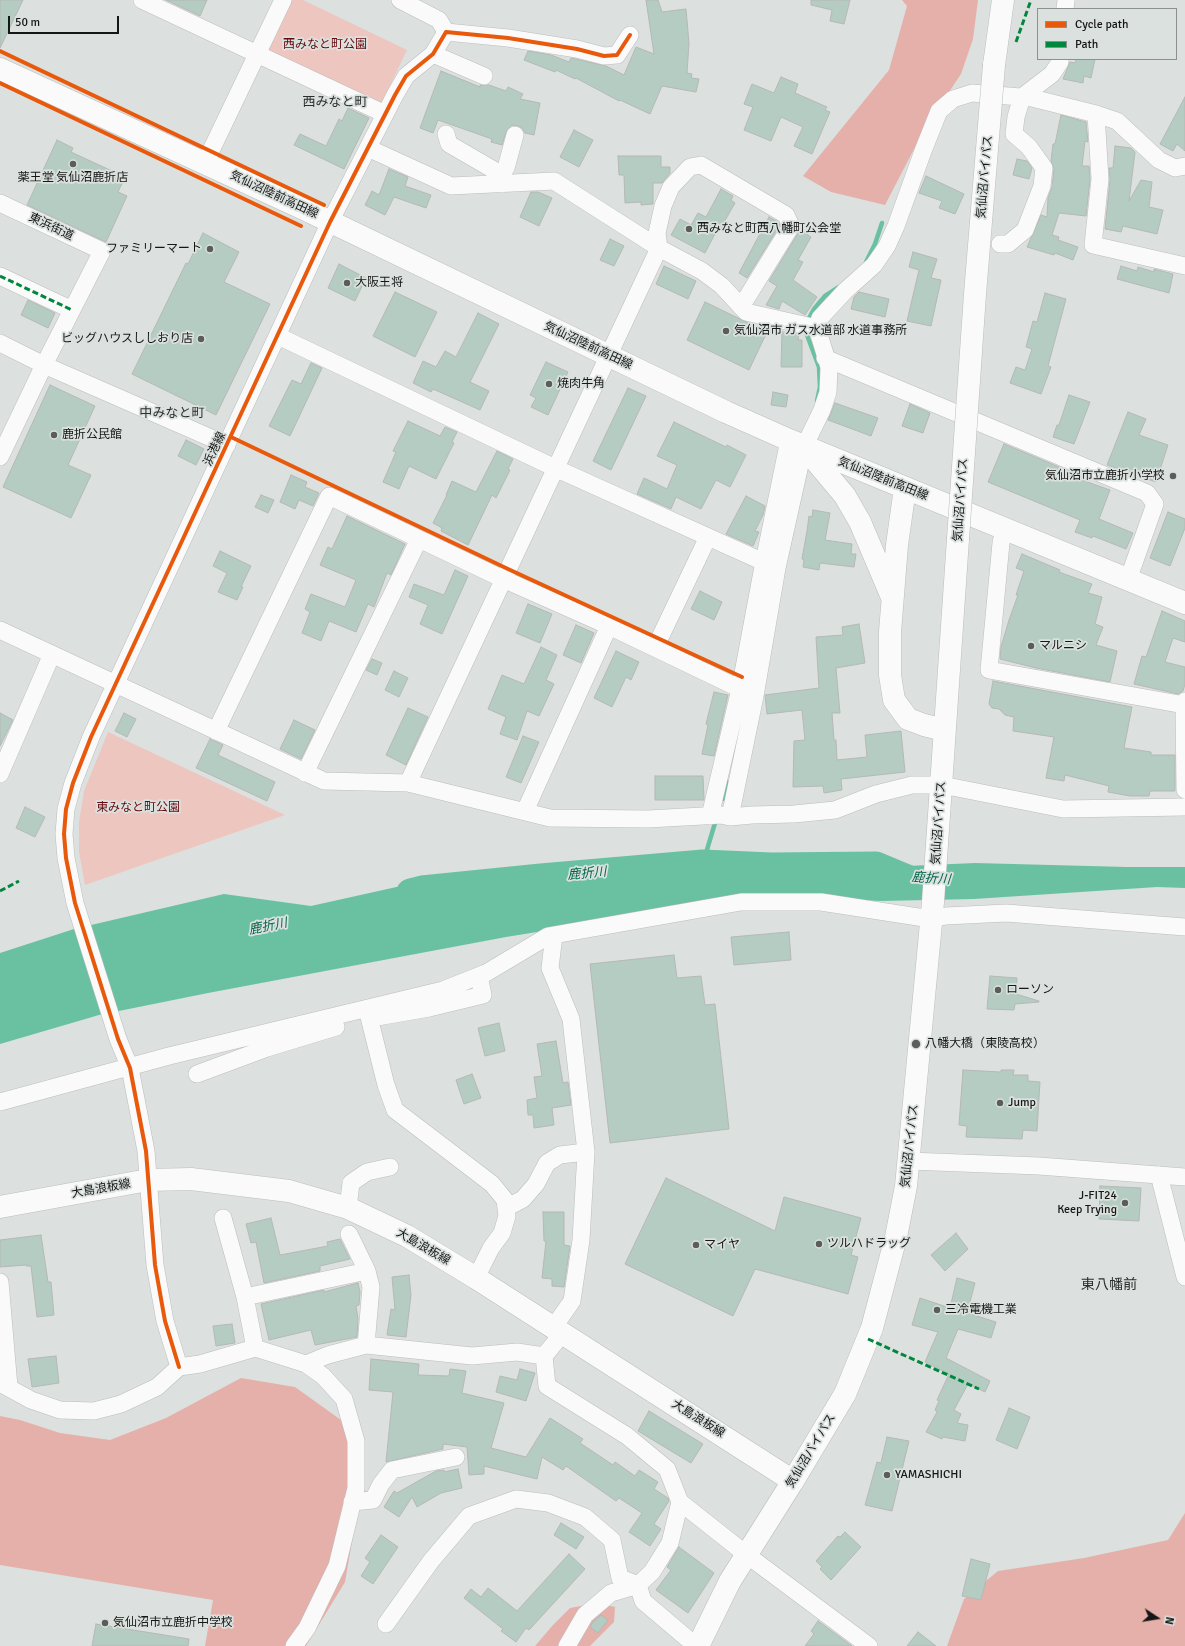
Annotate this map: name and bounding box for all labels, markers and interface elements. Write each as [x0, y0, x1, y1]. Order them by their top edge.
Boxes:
scale bar [10, 8, 121, 34]
legend [1037, 8, 1177, 60]
text: 50 m [15, 15, 40, 30]
text: Cycle path [1075, 17, 1128, 32]
text: Path [1075, 37, 1098, 52]
park label: 西みなと町公園 [283, 38, 367, 52]
district label: 西みなと町 [303, 95, 367, 111]
street label: 気仙沼バイパス [974, 135, 996, 219]
marker: 薬王堂 気仙沼鹿折店 [68, 159, 78, 169]
street label: 気仙沼陸前高田線 [227, 168, 321, 222]
place label: 薬王堂 気仙沼鹿折店 [18, 171, 128, 185]
street label: 東浜街道 [26, 210, 76, 244]
place label: 西みなと町西八幡町公会堂 [697, 222, 841, 236]
marker: 西みなと町西八幡町公会堂 [684, 224, 694, 234]
place label: ファミリーマート [106, 242, 202, 256]
marker: ファミリーマート [205, 244, 215, 254]
place label: 大阪王将 [355, 276, 403, 290]
marker: 大阪王将 [342, 278, 352, 288]
street label: 気仙沼陸前高田線 [541, 319, 635, 373]
place label: 気仙沼市 ガス水道部 水道事務所 [734, 324, 907, 338]
marker: 気仙沼市 ガス水道部 水道事務所 [721, 326, 731, 336]
place label: ビッグハウスししおり店 [61, 332, 193, 346]
marker: ビッグハウスししおり店 [196, 334, 206, 344]
place label: 焼肉牛角 [557, 377, 605, 391]
marker: 焼肉牛角 [544, 379, 554, 389]
district label: 中みなと町 [140, 406, 204, 422]
place label: 鹿折公民館 [62, 428, 122, 442]
marker: 鹿折公民館 [49, 430, 59, 440]
street label: 浜港線 [201, 430, 229, 468]
street label: 気仙沼陸前高田線 [836, 454, 930, 504]
street label: 気仙沼バイパス [951, 458, 971, 542]
place label: 気仙沼市立鹿折小学校 [1045, 469, 1165, 483]
marker: 気仙沼市立鹿折小学校 [1168, 471, 1178, 481]
place label: マルニシ [1039, 639, 1087, 653]
marker: マルニシ [1026, 641, 1036, 651]
street label: 気仙沼バイパス [929, 781, 949, 865]
park label: 東みなと町公園 [96, 801, 180, 815]
water label: 鹿折川 [567, 865, 607, 883]
water label: 鹿折川 [911, 870, 951, 888]
water label: 鹿折川 [247, 916, 289, 938]
place label: ローソン [1006, 983, 1054, 997]
marker: ローソン [993, 985, 1003, 995]
place label: 八幡大橋（東陵高校） [925, 1037, 1045, 1051]
marker: 八幡大橋（東陵高校） [910, 1038, 922, 1050]
place label: Jump [1008, 1096, 1036, 1110]
marker: Jump [995, 1098, 1005, 1108]
street label: 気仙沼バイパス [898, 1103, 922, 1189]
street label: 大島浪板線 [70, 1177, 132, 1201]
place label: J-FIT24 Keep Trying [1057, 1189, 1117, 1217]
marker: J-FIT24 Keep Trying [1120, 1198, 1130, 1208]
street label: 大島浪板線 [393, 1226, 453, 1268]
place label: ツルハドラッグ [827, 1237, 911, 1251]
place label: マイヤ [704, 1238, 740, 1252]
marker: ツルハドラッグ [814, 1239, 824, 1249]
marker: マイヤ [691, 1240, 701, 1250]
district label: 東八幡前 [1081, 1277, 1137, 1293]
place label: 三冷電機工業 [945, 1303, 1017, 1317]
marker: 三冷電機工業 [932, 1305, 942, 1315]
street label: 大島浪板線 [669, 1397, 727, 1441]
street label: 気仙沼バイパス [783, 1411, 839, 1491]
place label: YAMASHICHI [895, 1468, 962, 1482]
marker: YAMASHICHI [882, 1470, 892, 1480]
north arrow [1137, 1598, 1177, 1638]
place label: 気仙沼市立鹿折中学校 [113, 1616, 233, 1630]
text: N [1162, 1616, 1176, 1626]
marker: 気仙沼市立鹿折中学校 [100, 1618, 110, 1628]

